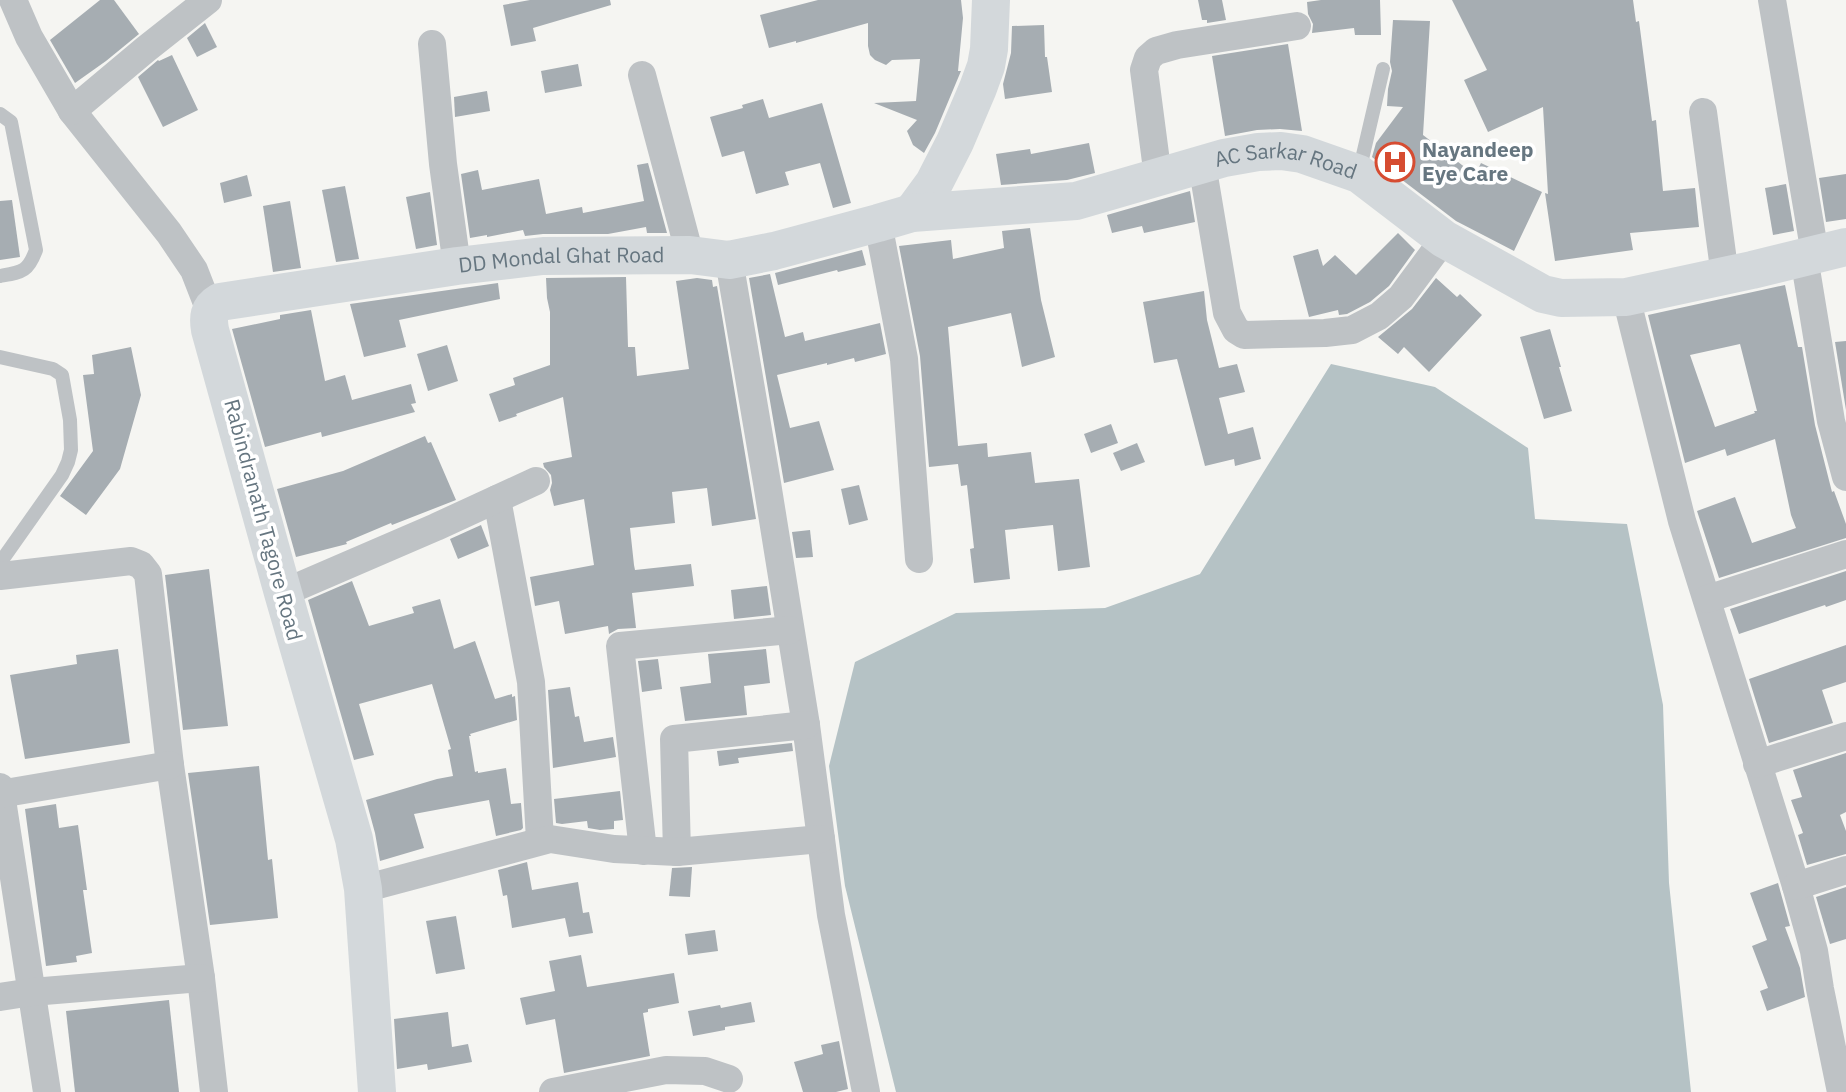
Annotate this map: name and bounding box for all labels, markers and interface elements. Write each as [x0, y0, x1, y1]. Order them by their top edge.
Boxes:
street label: AC Sarkar Road [1211, 135, 1361, 185]
place label: Nayandeep Eye Care [1422, 135, 1534, 187]
hospital icon: Nayandeep Eye Care [1374, 141, 1416, 183]
street label: DD Mondal Ghat Road [457, 240, 664, 279]
street label: Rabindranath Tagore Road [218, 396, 310, 644]

